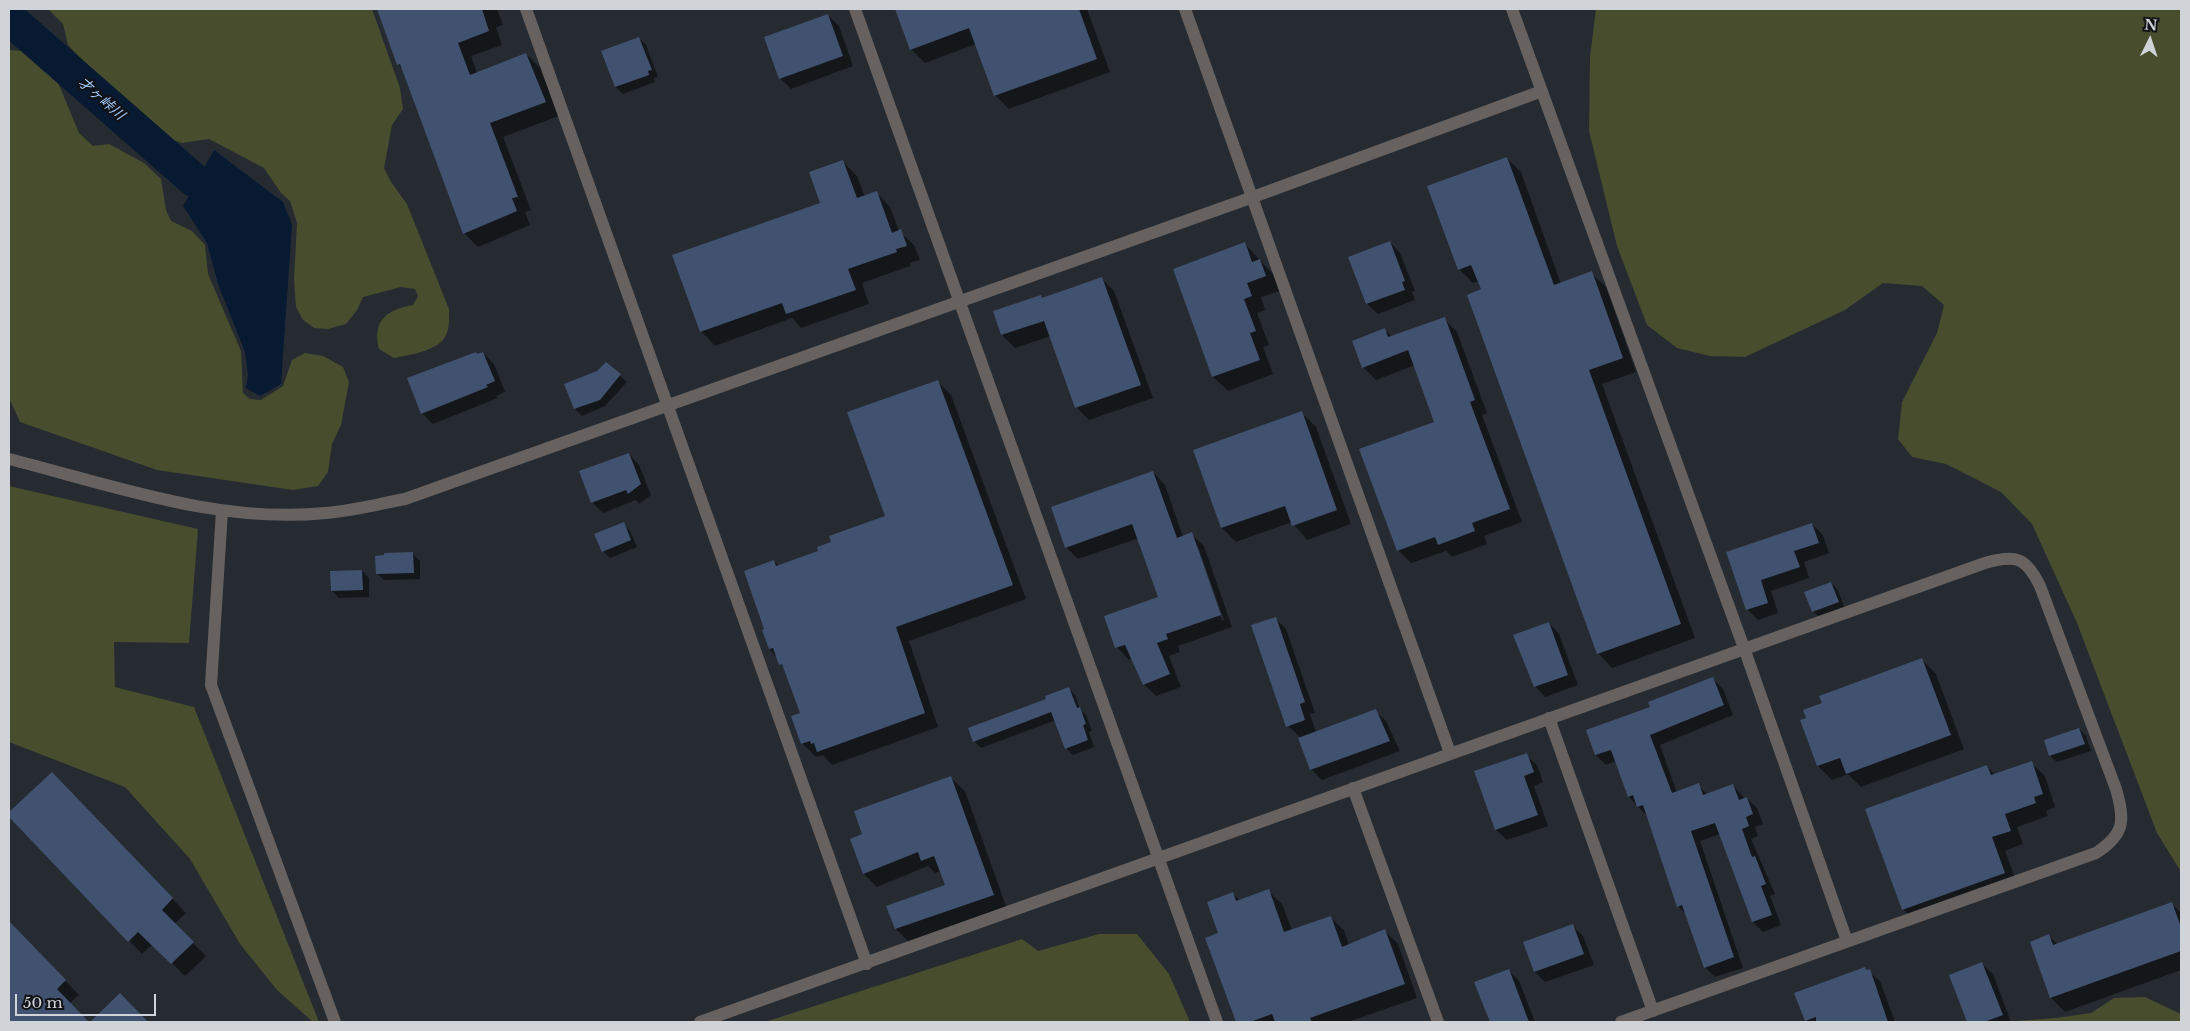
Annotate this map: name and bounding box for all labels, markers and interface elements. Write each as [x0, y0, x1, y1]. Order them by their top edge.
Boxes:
north arrow [2125, 15, 2175, 65]
text: N [2144, 16, 2158, 34]
water label: 才ヶ峠川 [74, 74, 128, 124]
scale bar [18, 984, 159, 1016]
text: 50 m [23, 993, 63, 1012]

